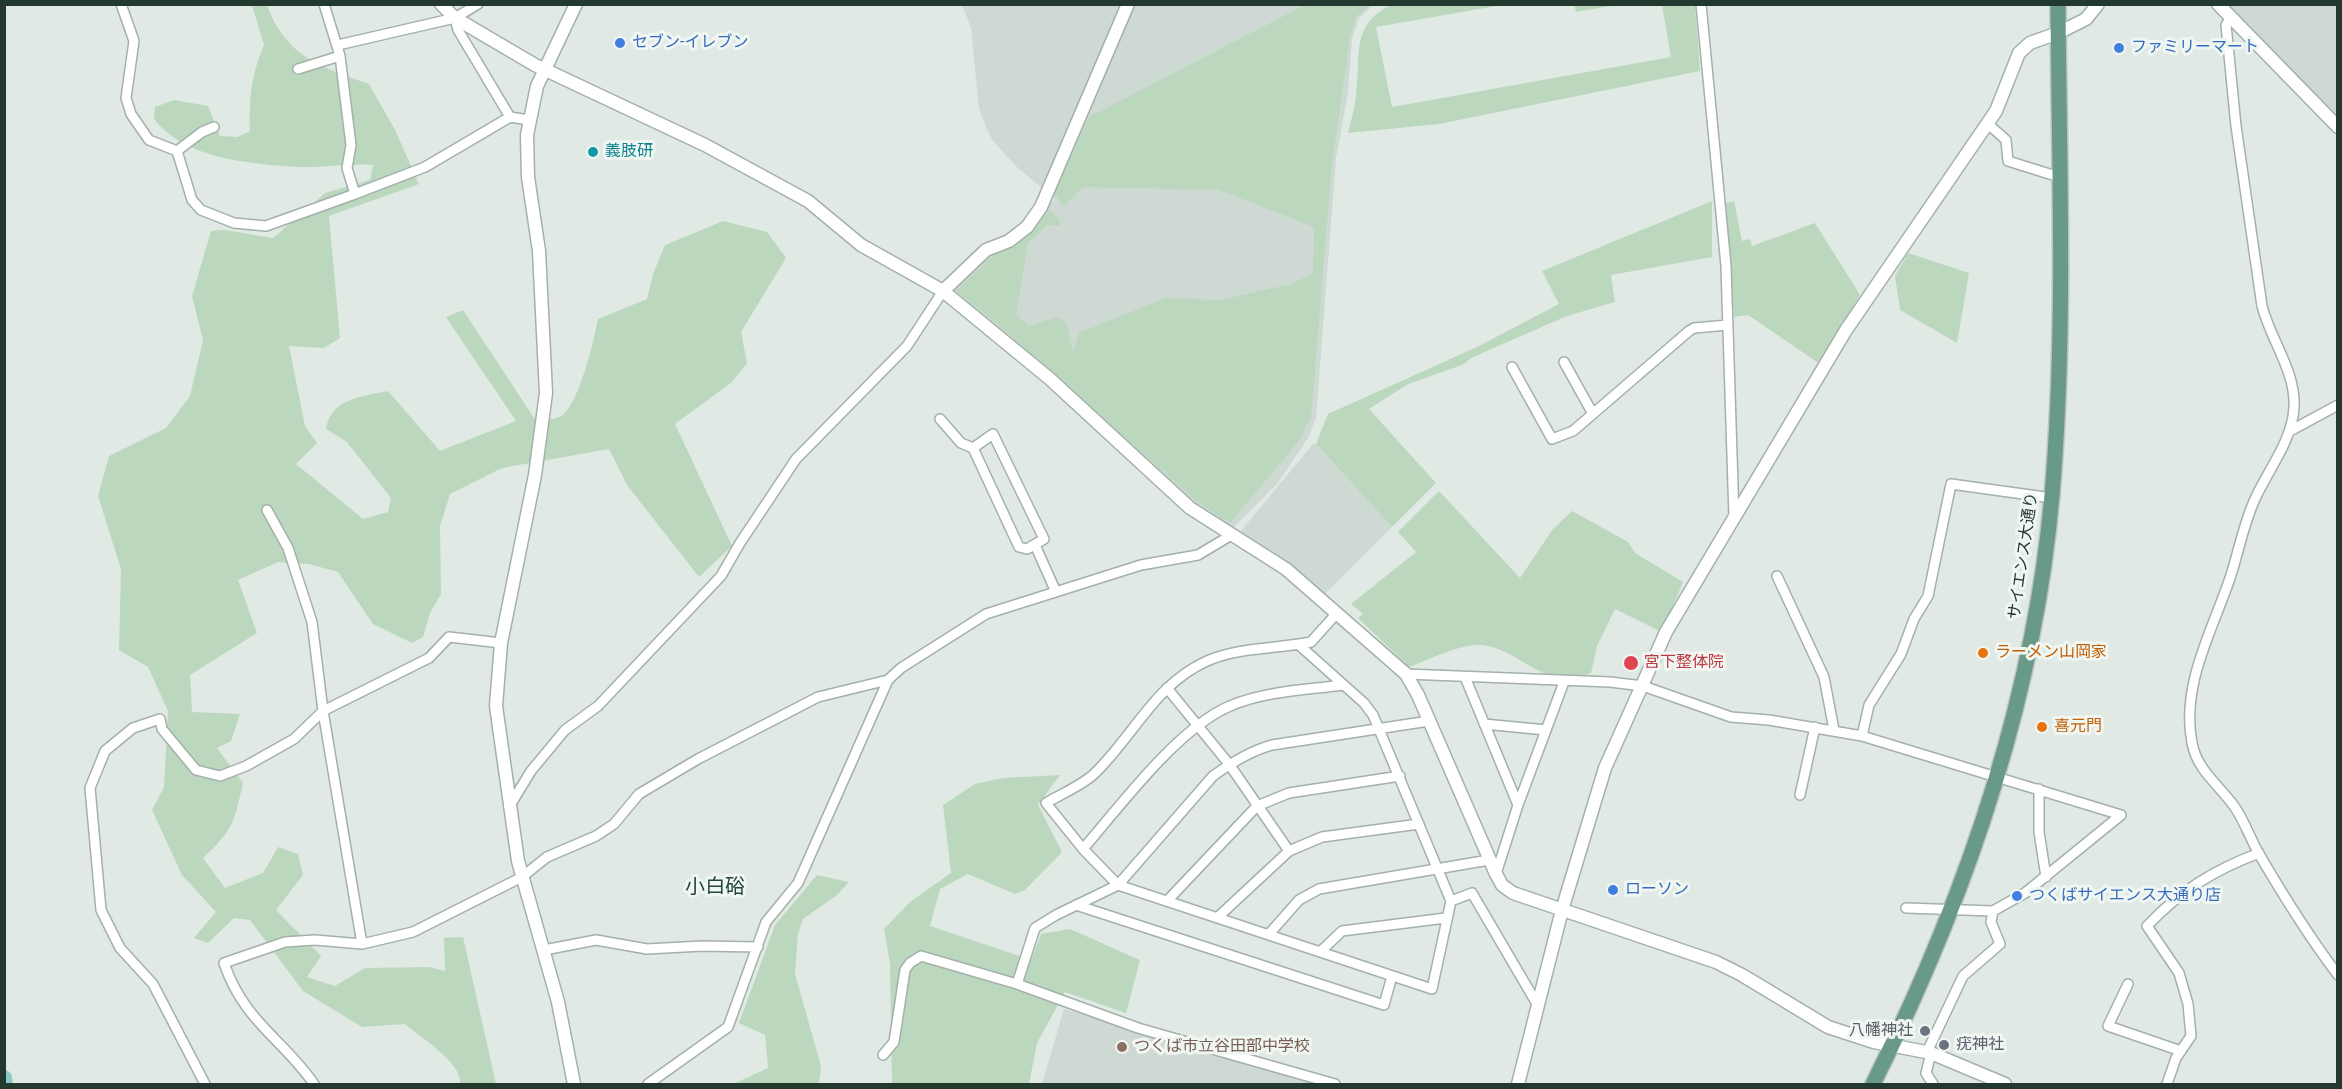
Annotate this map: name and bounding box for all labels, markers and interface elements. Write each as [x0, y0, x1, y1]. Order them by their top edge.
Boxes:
place label: セブン-イレブン [632, 33, 748, 53]
marker: セブン-イレブン [613, 36, 627, 50]
place label: ファミリーマート [2131, 38, 2259, 58]
marker: ファミリーマート [2112, 41, 2126, 55]
place label: 義肢研 [605, 142, 653, 162]
marker: 義肢研 [586, 145, 600, 159]
street label: サイエンス大通り [2006, 491, 2042, 621]
place label: ラーメン山岡家 [1995, 643, 2107, 663]
marker: ラーメン山岡家 [1976, 646, 1990, 660]
place label: 宮下整体院 [1644, 653, 1724, 673]
marker: 宮下整体院 [1622, 654, 1640, 672]
place label: 喜元門 [2054, 717, 2102, 737]
marker: 喜元門 [2035, 720, 2049, 734]
district label: 小白硲 [685, 876, 745, 900]
place label: ローソン [1625, 880, 1689, 900]
marker: ローソン [1606, 883, 1620, 897]
place label: つくばサイエンス大通り店 [2029, 886, 2221, 906]
marker: つくばサイエンス大通り店 [2010, 889, 2024, 903]
place label: 八幡神社 [1849, 1021, 1913, 1041]
marker: 八幡神社 [1918, 1024, 1932, 1038]
place label: 疣神社 [1956, 1035, 2004, 1055]
place label: つくば市立谷田部中学校 [1134, 1037, 1310, 1057]
marker: 疣神社 [1937, 1038, 1951, 1052]
marker: つくば市立谷田部中学校 [1115, 1040, 1129, 1054]

